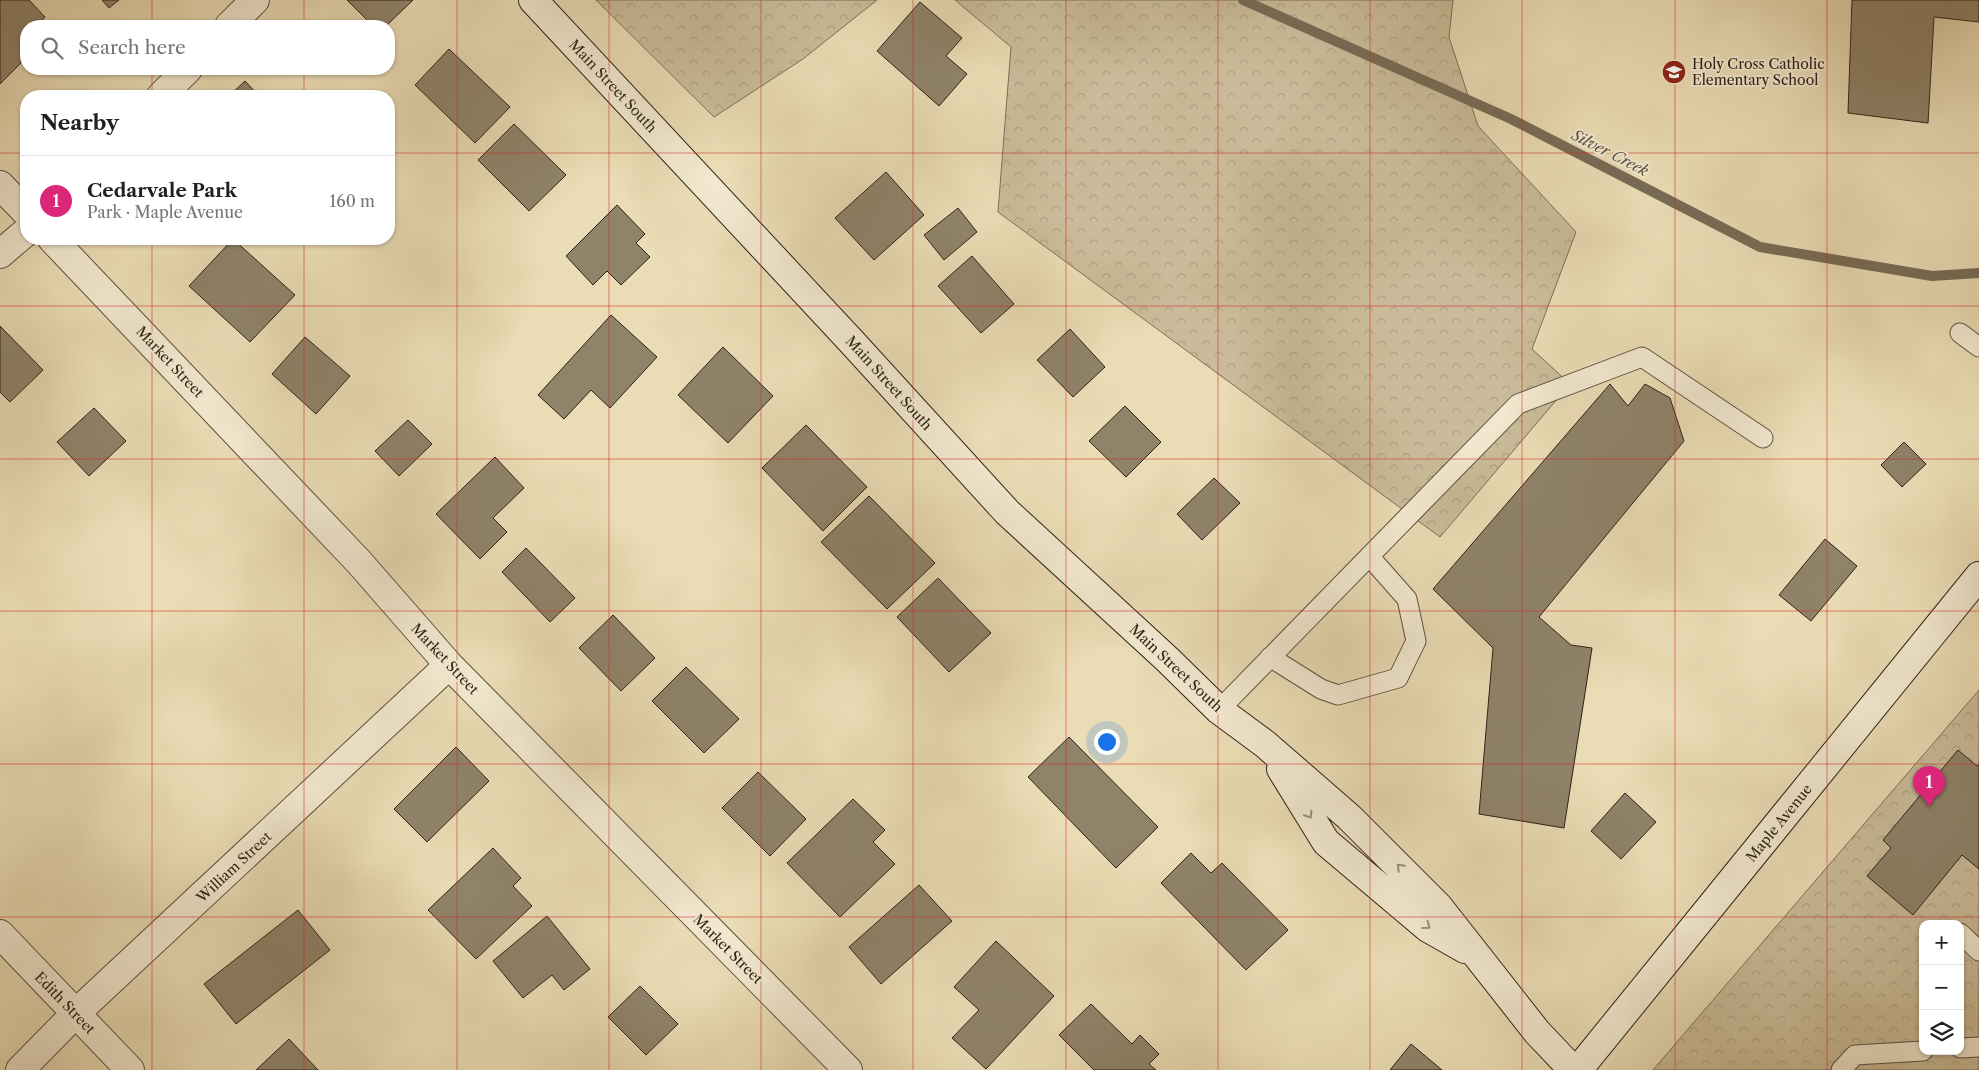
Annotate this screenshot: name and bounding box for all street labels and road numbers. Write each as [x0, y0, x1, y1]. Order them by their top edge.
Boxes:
street label: Main Street South [565, 36, 661, 137]
street label: Market Street [132, 323, 208, 401]
street label: Main Street South [842, 332, 936, 434]
street label: Market Street [407, 620, 483, 698]
street label: Main Street South [1126, 620, 1227, 716]
street label: Maple Avenue [1742, 780, 1816, 866]
street label: William Street [192, 828, 275, 907]
street label: Market Street [689, 910, 767, 988]
street label: Edith Street [31, 968, 99, 1038]

